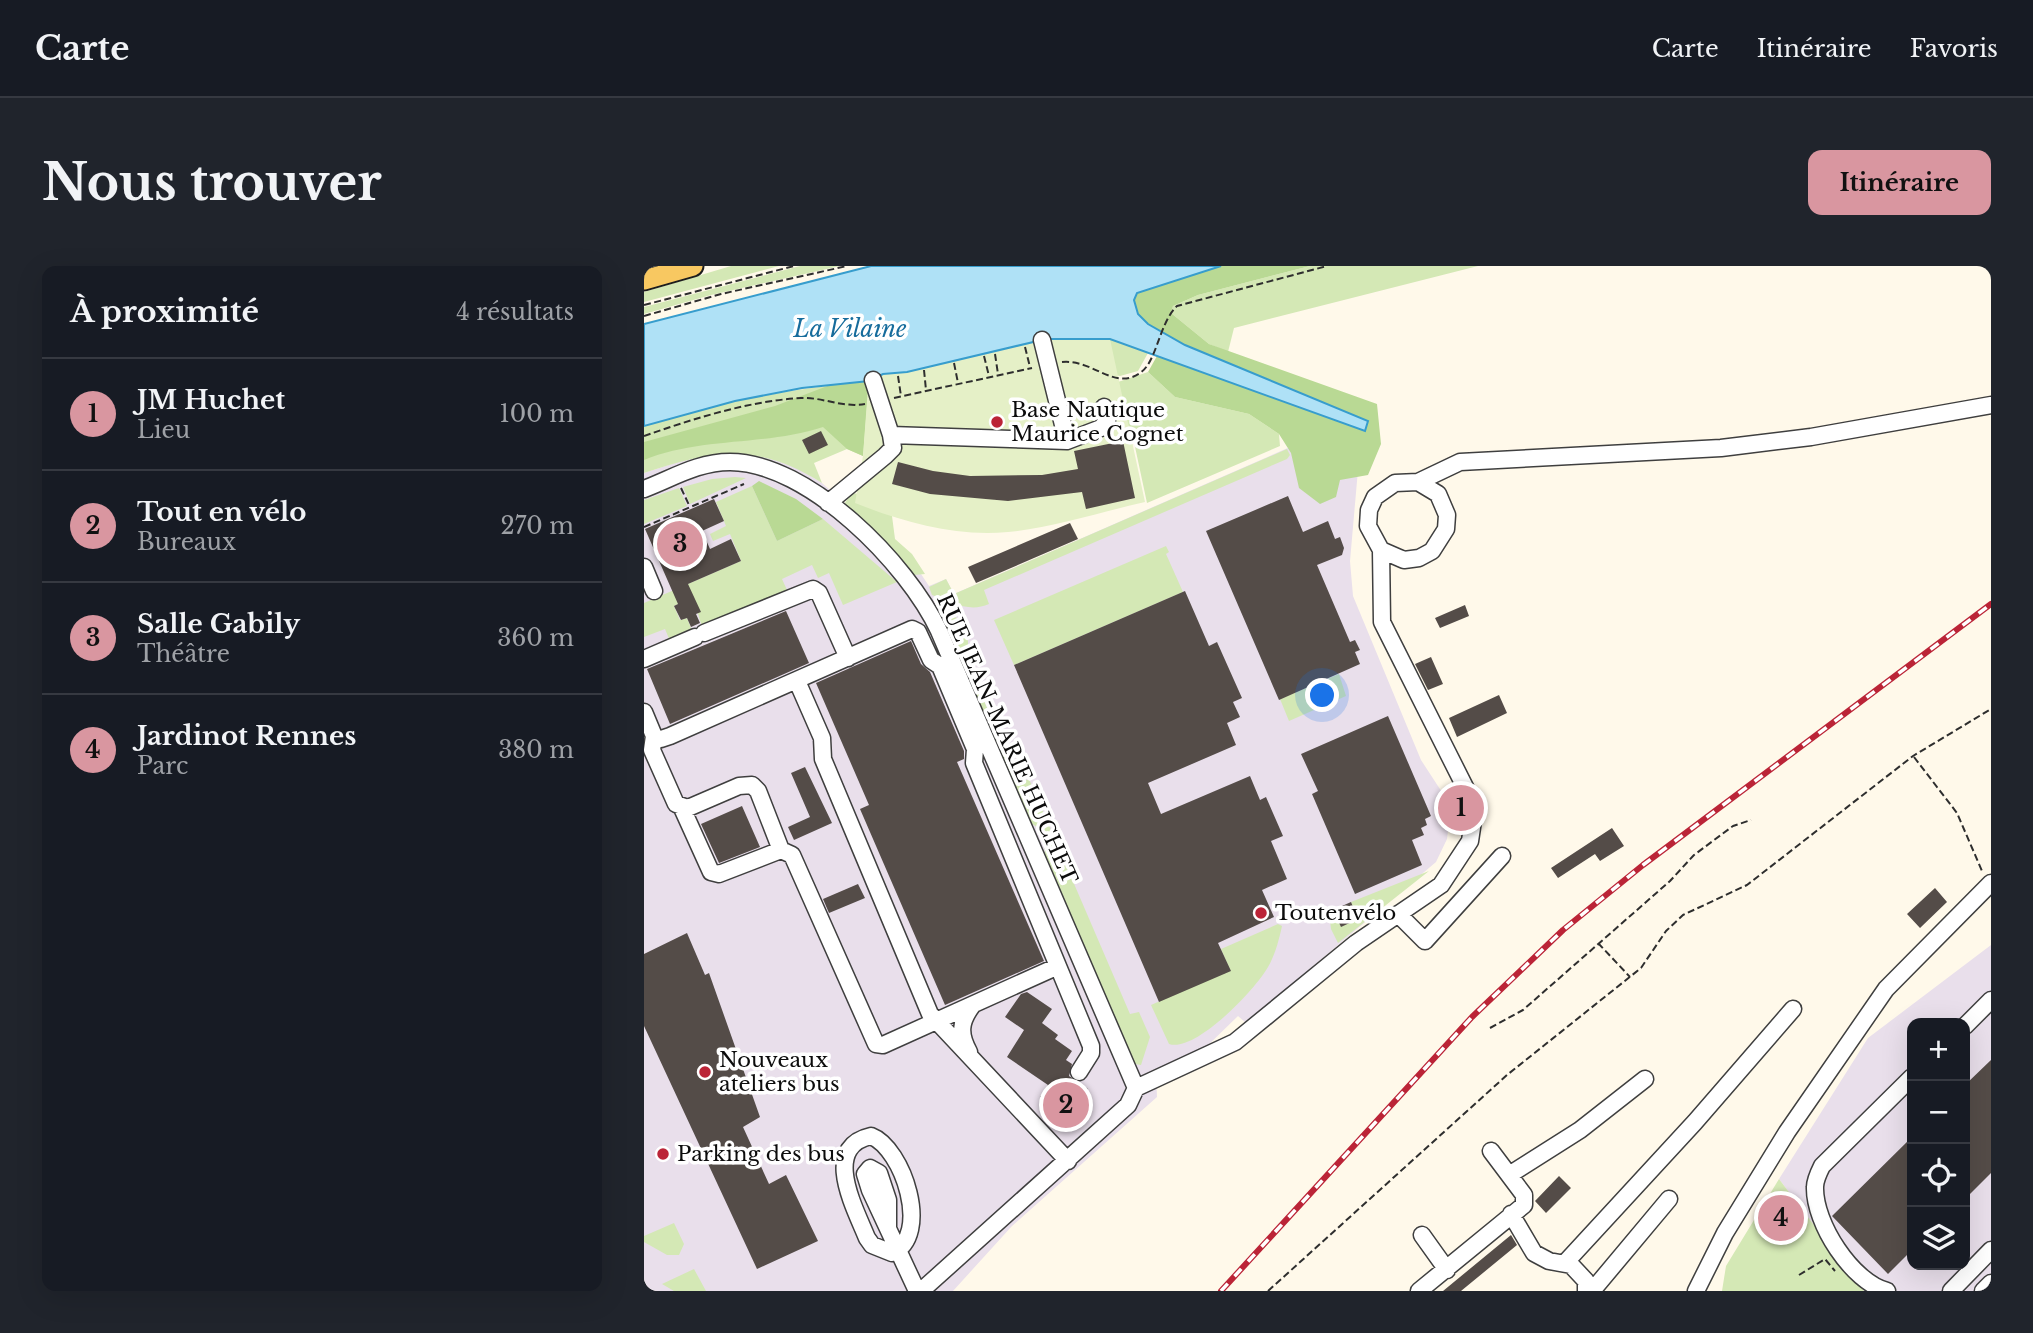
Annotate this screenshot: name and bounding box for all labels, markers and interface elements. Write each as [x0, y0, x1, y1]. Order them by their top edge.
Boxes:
text: Carte [35, 28, 129, 69]
text: Carte [1652, 34, 1719, 63]
text: Itinéraire [1757, 34, 1872, 63]
text: Favoris [1910, 34, 1998, 63]
button: Itinéraire [1808, 150, 1991, 215]
text: Nous trouver [42, 152, 382, 213]
text: À proximité [70, 293, 259, 330]
text: 4 résultats [456, 298, 574, 326]
water label: La Vilaine [793, 315, 907, 343]
text: JM Huchet [137, 384, 285, 416]
place label: Base Nautique Maurice Cognet [1011, 397, 1184, 447]
text: 1 [88, 400, 98, 428]
text: 100 m [500, 400, 574, 428]
marker: Base Nautique Maurice Cognet [989, 414, 1005, 430]
text: Lieu [137, 416, 190, 444]
text: Tout en vélo [137, 496, 306, 528]
text: 2 [86, 512, 100, 540]
text: 270 m [501, 512, 574, 540]
pin: 3 [657, 518, 703, 570]
text: Bureaux [137, 528, 236, 556]
street label: RUE JEAN-MARIE HUCHET [931, 590, 1083, 888]
text: Salle Gabily [137, 608, 300, 640]
text: 3 [86, 624, 100, 652]
text: 360 m [497, 624, 574, 652]
text: Théâtre [137, 640, 230, 668]
your location [1305, 678, 1339, 712]
text: Jardinot Rennes [137, 720, 356, 752]
text: 4 [85, 736, 101, 764]
text: 380 m [498, 736, 574, 764]
text: Parc [137, 752, 188, 780]
pin: 1 [1438, 782, 1484, 834]
place label: Toutenvélo [1275, 900, 1396, 926]
marker: Toutenvélo [1253, 905, 1269, 921]
map controls [1907, 1018, 1970, 1270]
button: + [1907, 1018, 1970, 1081]
place label: Nouveaux ateliers bus [719, 1047, 840, 1097]
marker: Nouveaux ateliers bus [697, 1064, 713, 1080]
pin: 2 [1043, 1079, 1089, 1131]
button: − [1907, 1081, 1970, 1144]
place label: Parking des bus [677, 1141, 845, 1167]
button: locate [1907, 1144, 1970, 1207]
marker: Parking des bus [655, 1146, 671, 1162]
pin: 4 [1758, 1192, 1804, 1244]
button: layers [1907, 1207, 1970, 1270]

